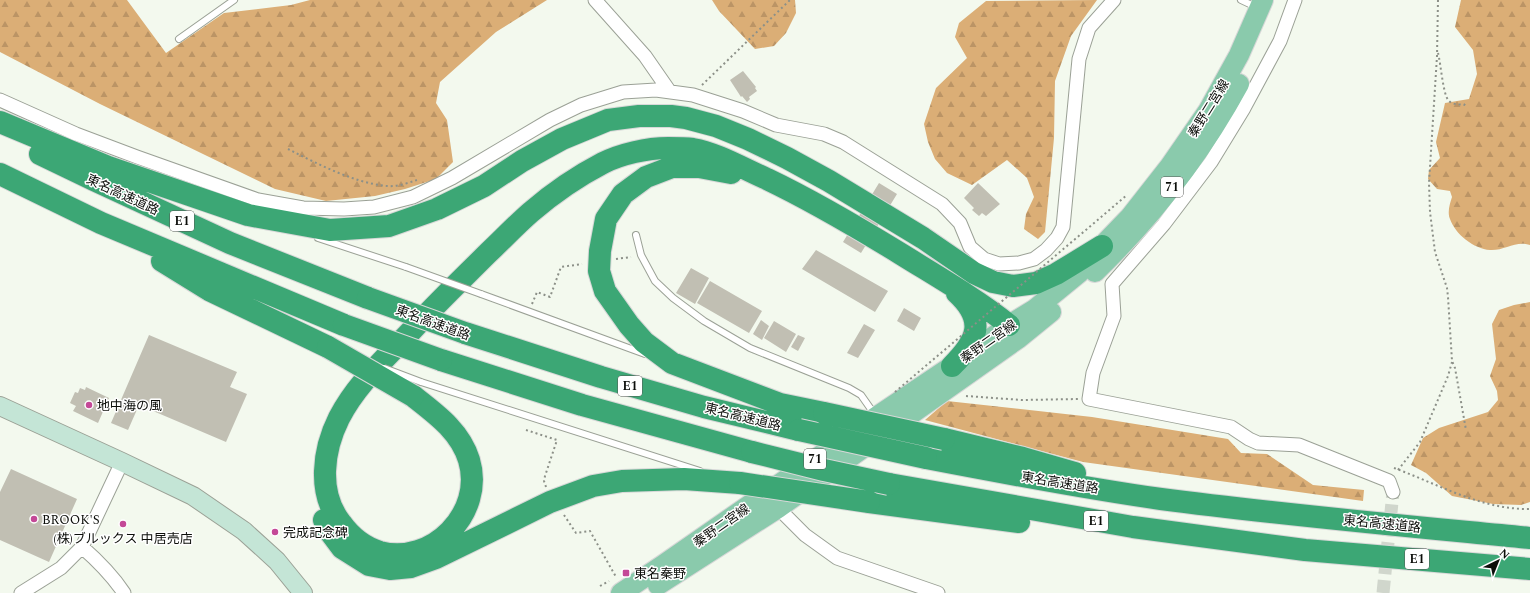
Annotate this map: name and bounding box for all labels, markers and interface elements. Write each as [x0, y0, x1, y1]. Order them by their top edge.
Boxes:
street label: 秦野二宮線 [1183, 76, 1235, 141]
street label: 東名高速道路 [83, 169, 162, 220]
road number: 71 [1161, 177, 1183, 197]
road number: E1 [170, 211, 194, 231]
street label: 東名高速道路 [393, 300, 473, 346]
street label: 秦野二宮線 [956, 315, 1021, 369]
road number: E1 [618, 376, 642, 396]
place label: 地中海の風 [97, 396, 162, 416]
street label: 東名高速道路 [702, 398, 783, 436]
marker: 地中海の風 [84, 400, 94, 410]
road number: 71 [804, 449, 826, 469]
street label: 東名高速道路 [1020, 467, 1100, 499]
street label: 秦野二宮線 [689, 499, 754, 553]
place label: BROOK'S [42, 510, 100, 530]
street label: 東名高速道路 [1342, 510, 1422, 538]
road number: E1 [1084, 511, 1108, 531]
marker: BROOK'S [29, 514, 39, 524]
marker: (株)ブルックス 中居売店 [118, 519, 128, 529]
place label: 完成記念碑 [283, 523, 348, 543]
marker: 完成記念碑 [270, 527, 280, 537]
place label: (株)ブルックス 中居売店 [53, 529, 193, 549]
north arrow [1478, 541, 1518, 581]
text: N [1495, 545, 1514, 563]
road number: E1 [1405, 549, 1429, 569]
place label: 東名秦野 [634, 564, 686, 584]
marker: 東名秦野 [621, 568, 631, 578]

